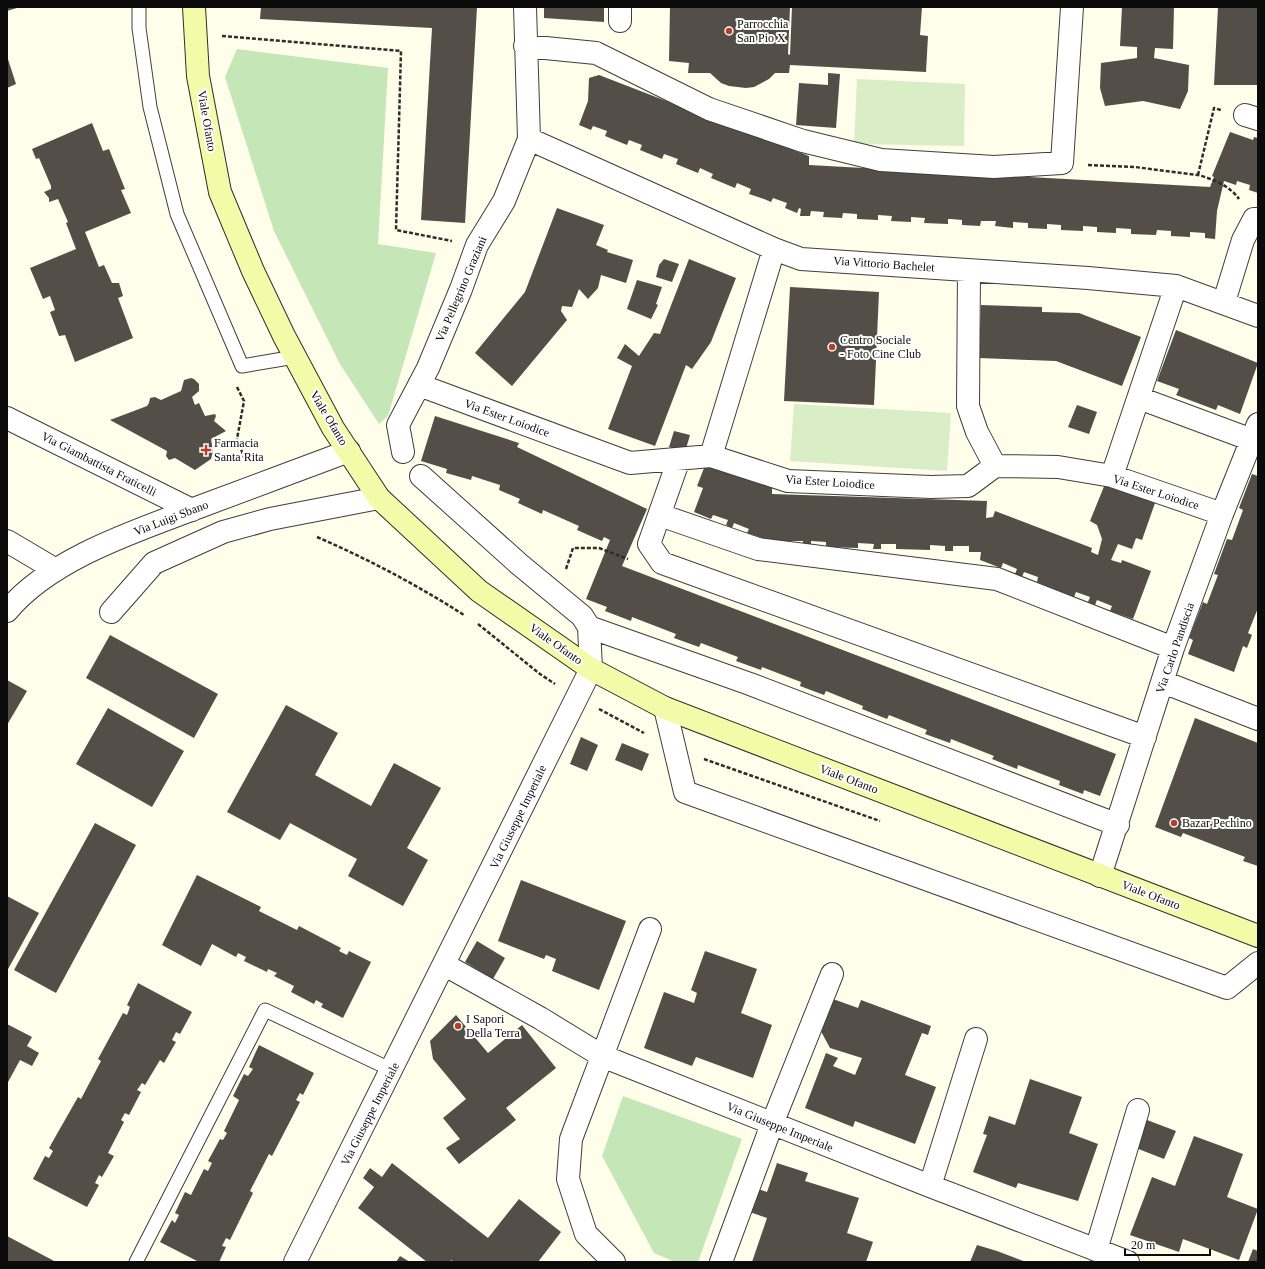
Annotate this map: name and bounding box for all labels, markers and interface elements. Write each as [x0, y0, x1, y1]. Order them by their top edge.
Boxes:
place label: Parrocchia San Pio X [737, 17, 789, 45]
marker: Parrocchia San Pio X [724, 26, 734, 36]
street label: Viale Ofanto [195, 89, 219, 153]
street label: Via Pellegrino Graziani [432, 234, 490, 344]
street label: Via Vittorio Bachelet [833, 253, 936, 275]
place label: Centro Sociale - Foto Cine Club [840, 333, 921, 361]
marker: Centro Sociale - Foto Cine Club [827, 342, 837, 352]
street label: Viale Ofanto [307, 388, 351, 448]
street label: Via Ester Loiodice [462, 396, 552, 440]
street label: Via Giambattista Fraticelli [39, 429, 159, 499]
place label: Farmacia Santa Rita [214, 436, 264, 464]
marker: Farmacia Santa Rita [201, 445, 211, 455]
street label: Via Ester Loiodice [1111, 471, 1201, 513]
street label: Via Ester Loiodice [785, 472, 875, 492]
street label: Via Luigi Sbano [132, 497, 210, 539]
street label: Via Carlo Pandiscia [1153, 600, 1197, 695]
street label: Viale Ofanto [527, 621, 585, 667]
street label: Viale Ofanto [818, 761, 880, 797]
street label: Via Giuseppe Imperiale [487, 763, 549, 871]
place label: Bazar Pechino [1182, 816, 1252, 830]
marker: Bazar Pechino [1169, 818, 1179, 828]
street label: Viale Ofanto [1120, 877, 1182, 913]
place label: I Sapori Della Terra [466, 1012, 521, 1040]
marker: I Sapori Della Terra [453, 1021, 463, 1031]
street label: Via Giuseppe Imperiale [338, 1060, 402, 1168]
street label: Via Giuseppe Imperiale [725, 1099, 835, 1155]
scale bar [1125, 1231, 1210, 1257]
text: 20 m [1131, 1238, 1156, 1252]

